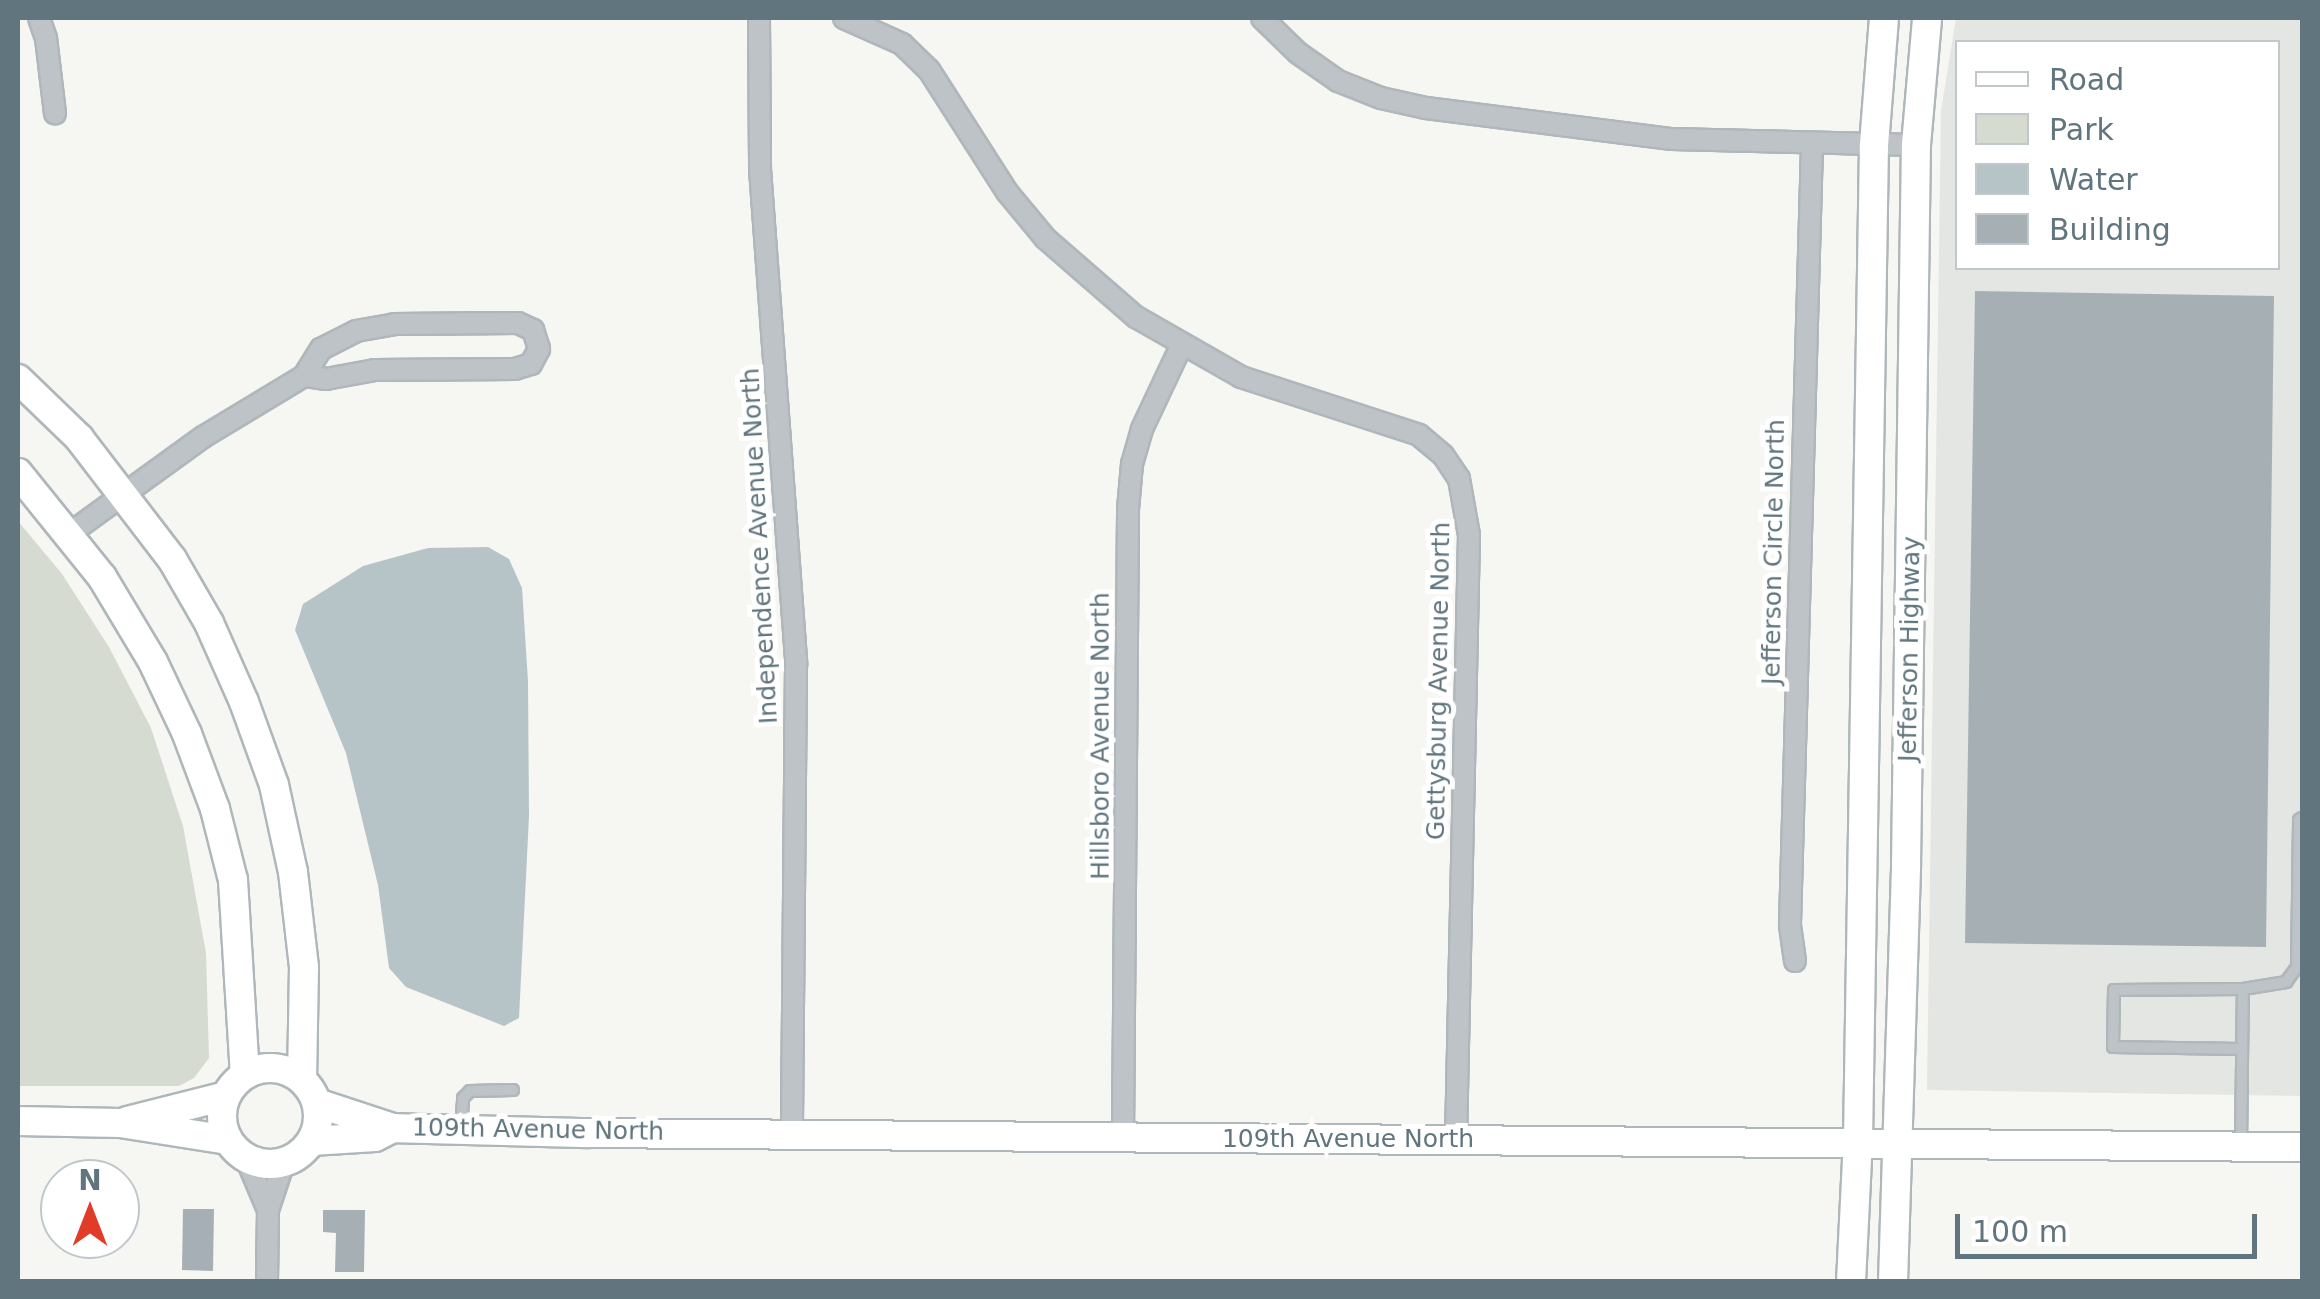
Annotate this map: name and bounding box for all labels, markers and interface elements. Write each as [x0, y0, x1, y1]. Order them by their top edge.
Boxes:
legend [1955, 40, 2280, 270]
text: Road [2049, 62, 2124, 97]
text: Park [2049, 112, 2114, 147]
text: Water [2049, 162, 2138, 197]
text: Building [2049, 212, 2171, 247]
street label: Independence Avenue North [736, 367, 784, 725]
street label: Jefferson Circle North [1757, 419, 1791, 685]
street label: Gettysburg Avenue North [1421, 522, 1457, 840]
street label: Jefferson Highway [1893, 536, 1927, 762]
street label: Hillsboro Avenue North [1086, 592, 1116, 880]
street label: 109th Avenue North [412, 1113, 664, 1147]
street label: 109th Avenue North [1222, 1124, 1474, 1154]
north arrow [40, 1159, 140, 1259]
text: N [78, 1164, 102, 1197]
scale bar [1960, 1194, 2262, 1256]
text: 100 m [1972, 1214, 2068, 1249]

